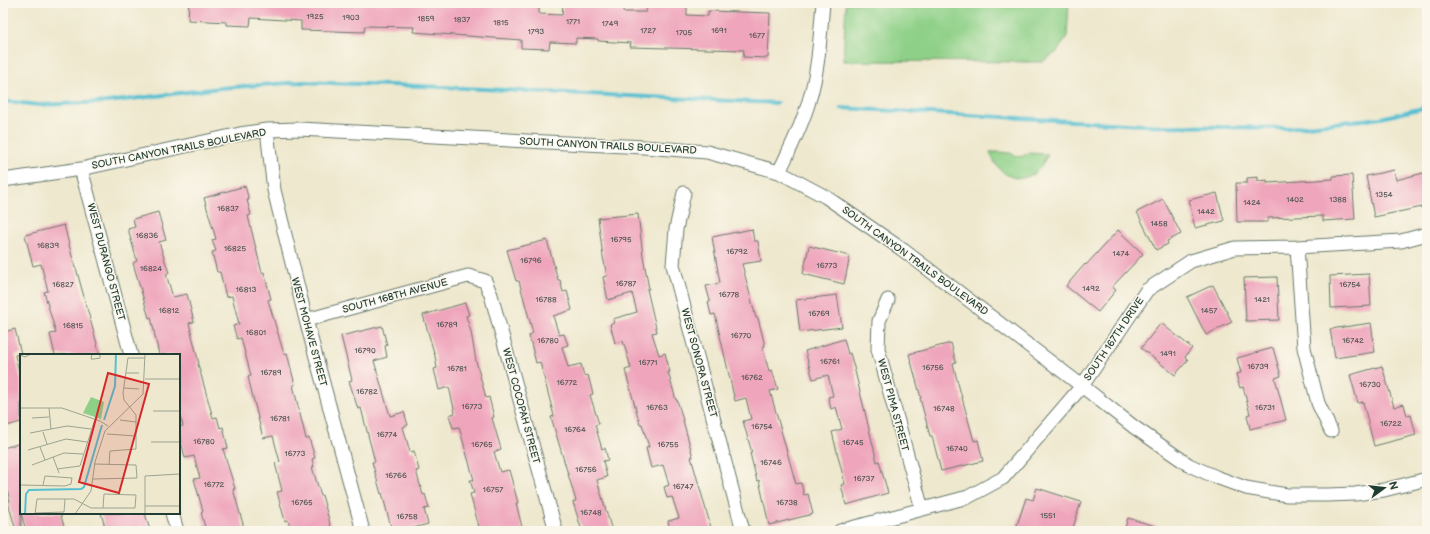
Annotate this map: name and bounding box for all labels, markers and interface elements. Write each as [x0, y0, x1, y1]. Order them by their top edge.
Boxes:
house number: 1925 [306, 12, 324, 21]
house number: 1903 [342, 13, 360, 22]
house number: 1859 [418, 14, 435, 23]
house number: 1837 [454, 15, 470, 24]
house number: 1771 [566, 17, 580, 26]
house number: 1815 [493, 18, 509, 27]
house number: 1749 [602, 19, 619, 28]
house number: 1727 [640, 26, 656, 35]
house number: 1691 [711, 26, 727, 35]
house number: 1793 [528, 27, 544, 36]
house number: 1705 [676, 28, 693, 37]
house number: 1677 [749, 31, 765, 40]
street label: SOUTH CANYON TRAILS BOULEVARD [91, 126, 267, 172]
street label: SOUTH CANYON TRAILS BOULEVARD [519, 135, 697, 157]
house number: 1354 [1375, 190, 1393, 199]
house number: 1402 [1286, 195, 1304, 204]
house number: 1388 [1329, 195, 1347, 204]
house number: 1424 [1243, 198, 1261, 207]
street label: WEST DURANGO STREET [84, 202, 128, 322]
house number: 16837 [217, 204, 239, 213]
street label: SOUTH CANYON TRAILS BOULEVARD [840, 204, 990, 318]
house number: 1442 [1197, 207, 1215, 216]
house number: 1458 [1150, 219, 1168, 228]
house number: 16836 [136, 231, 158, 240]
house number: 16795 [610, 235, 632, 244]
house number: 16839 [37, 241, 59, 250]
house number: 16825 [224, 244, 246, 253]
house number: 16792 [726, 247, 748, 256]
house number: 1474 [1113, 249, 1130, 258]
house number: 16796 [520, 256, 542, 265]
house number: 16773 [817, 261, 837, 270]
house number: 16824 [140, 264, 162, 273]
street label: WEST MOHAVE STREET [289, 276, 329, 388]
street label: SOUTH 168TH AVENUE [341, 276, 449, 316]
house number: 16787 [616, 279, 636, 288]
house number: 16827 [52, 280, 74, 289]
house number: 16754 [1339, 280, 1361, 289]
house number: 1492 [1082, 284, 1100, 293]
house number: 16813 [236, 285, 256, 294]
house number: 16778 [719, 290, 740, 299]
house number: 16788 [535, 295, 557, 304]
street label: SOUTH 167TH DRIVE [1082, 295, 1147, 383]
house number: 1421 [1254, 295, 1270, 304]
house number: 16812 [159, 306, 180, 315]
house number: 1457 [1201, 306, 1217, 315]
street label: WEST SONORA STREET [679, 307, 719, 419]
house number: 16769 [808, 309, 830, 318]
house number: 16789 [436, 320, 458, 329]
house number: 16815 [63, 321, 84, 330]
house number: 16801 [246, 328, 266, 337]
house number: 16770 [731, 331, 752, 340]
house number: 16780 [537, 336, 559, 345]
house number: 16742 [1342, 336, 1364, 345]
house number: 16790 [354, 346, 376, 355]
street label: WEST COCOPAH STREET [500, 347, 542, 465]
house number: 1491 [1160, 349, 1176, 358]
inset map [20, 354, 180, 514]
house number: 16761 [820, 357, 840, 366]
house number: 16771 [639, 358, 657, 367]
street label: WEST PIMA STREET [875, 358, 911, 452]
house number: 16739 [1247, 362, 1269, 371]
house number: 16756 [922, 363, 944, 372]
house number: 16781 [447, 364, 467, 373]
house number: 16789 [260, 368, 282, 377]
house number: 16762 [741, 373, 763, 382]
house number: 16772 [557, 378, 578, 387]
house number: 16730 [1359, 380, 1381, 389]
house number: 16782 [356, 387, 378, 396]
house number: 16773 [462, 402, 482, 411]
house number: 16763 [646, 403, 668, 412]
house number: 16731 [1255, 403, 1275, 412]
house number: 16748 [933, 404, 955, 413]
house number: 16781 [270, 414, 290, 423]
house number: 16722 [1380, 419, 1402, 428]
house number: 16754 [751, 422, 773, 431]
house number: 16764 [564, 425, 586, 434]
house number: 16774 [377, 430, 397, 439]
house number: 16780 [193, 437, 215, 446]
house number: 16745 [842, 438, 864, 447]
house number: 16765 [471, 440, 493, 449]
house number: 16755 [657, 440, 679, 449]
house number: 16740 [946, 444, 968, 453]
house number: 16773 [285, 449, 305, 458]
house number: 16746 [760, 458, 782, 467]
house number: 16756 [575, 465, 597, 474]
north arrow [1364, 468, 1404, 508]
house number: 16766 [385, 471, 407, 480]
house number: 16737 [854, 474, 874, 483]
house number: 16772 [204, 480, 225, 489]
text: N [1386, 480, 1401, 491]
house number: 16747 [673, 482, 693, 491]
house number: 16757 [483, 485, 503, 494]
house number: 16765 [291, 498, 313, 507]
house number: 16738 [776, 498, 798, 507]
house number: 16748 [580, 508, 602, 517]
house number: 1551 [1040, 511, 1056, 520]
house number: 16758 [396, 512, 418, 521]

